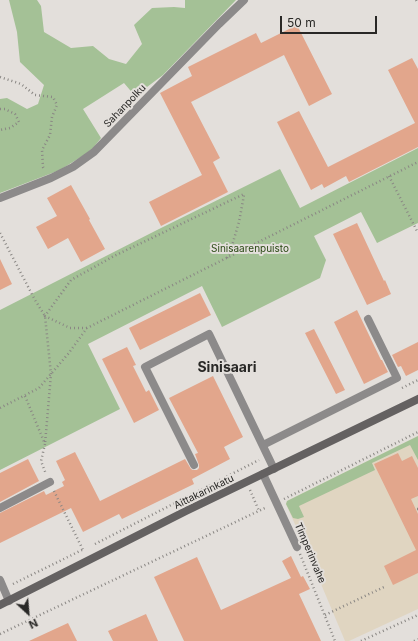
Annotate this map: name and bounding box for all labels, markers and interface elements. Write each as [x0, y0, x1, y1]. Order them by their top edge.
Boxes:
scale bar [282, 8, 379, 34]
text: 50 m [287, 15, 316, 30]
street label: Sahanpolku [101, 82, 149, 130]
park label: Sinisaarenpuisto [211, 243, 289, 255]
district label: Sinisaari [197, 360, 257, 376]
street label: Aittakarinkatu [172, 472, 236, 512]
street label: Timperinvahe [292, 521, 328, 585]
north arrow [8, 593, 48, 633]
text: N [26, 616, 40, 632]

